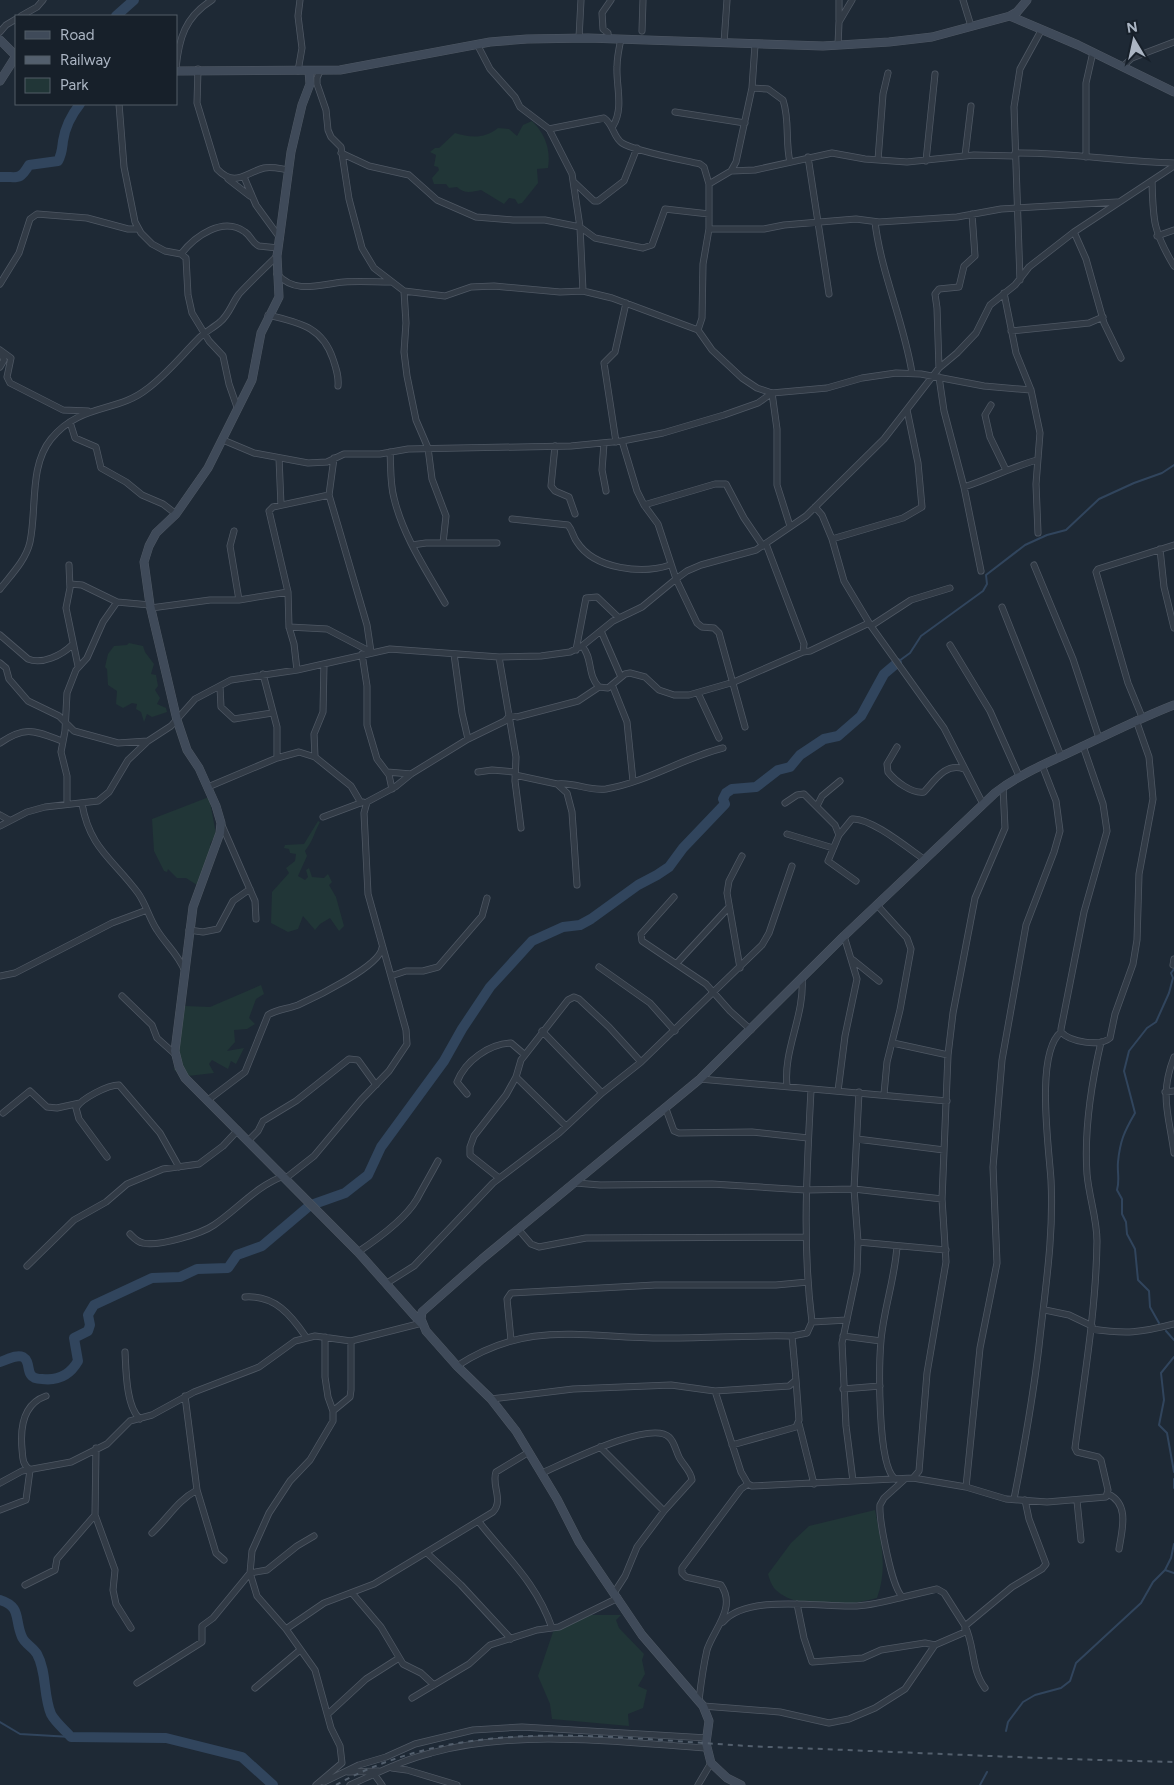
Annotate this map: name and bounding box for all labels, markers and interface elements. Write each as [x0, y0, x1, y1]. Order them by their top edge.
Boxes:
legend [15, 15, 178, 105]
north arrow [1109, 15, 1159, 65]
text: N [1125, 18, 1139, 37]
text: Road [60, 26, 95, 44]
text: Railway [60, 51, 111, 69]
text: Park [60, 76, 89, 94]

